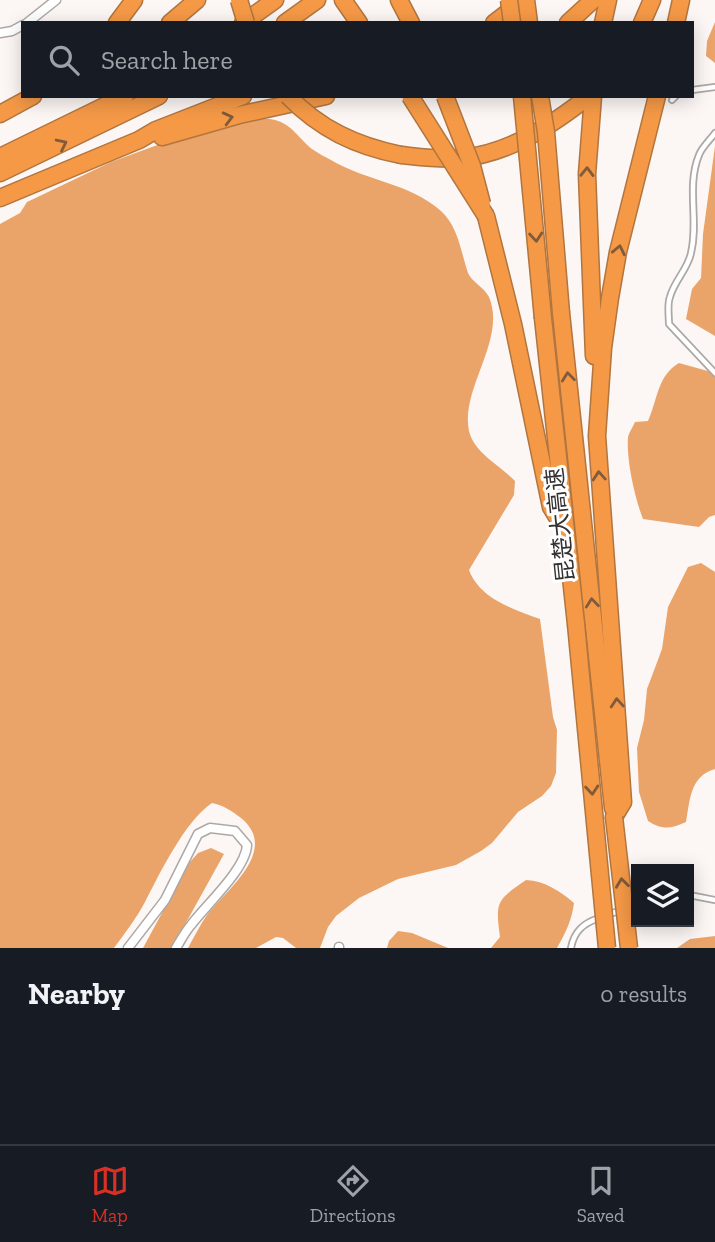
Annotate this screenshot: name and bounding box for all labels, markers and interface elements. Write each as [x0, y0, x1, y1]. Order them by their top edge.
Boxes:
search box [21, 21, 694, 98]
icon: search [45, 41, 83, 79]
text: Search here [101, 44, 233, 76]
one-way arrow [222, 112, 234, 126]
one-way arrow [54, 138, 67, 152]
one-way arrow [579, 166, 595, 176]
one-way arrow [528, 232, 543, 243]
one-way arrow [610, 244, 625, 256]
one-way arrow [560, 371, 575, 383]
street label: 昆楚大高速 [540, 466, 580, 584]
one-way arrow [592, 470, 607, 481]
one-way arrow [584, 598, 599, 609]
one-way arrow [609, 697, 624, 708]
one-way arrow [584, 785, 599, 796]
map controls [631, 864, 694, 927]
button: layers [631, 864, 694, 927]
one-way arrow [614, 877, 629, 889]
text: Nearby [28, 976, 125, 1012]
text: 0 results [600, 980, 687, 1008]
tab: Map [91, 1162, 129, 1227]
tab: Directions [310, 1162, 396, 1227]
tab: Saved [577, 1162, 624, 1227]

